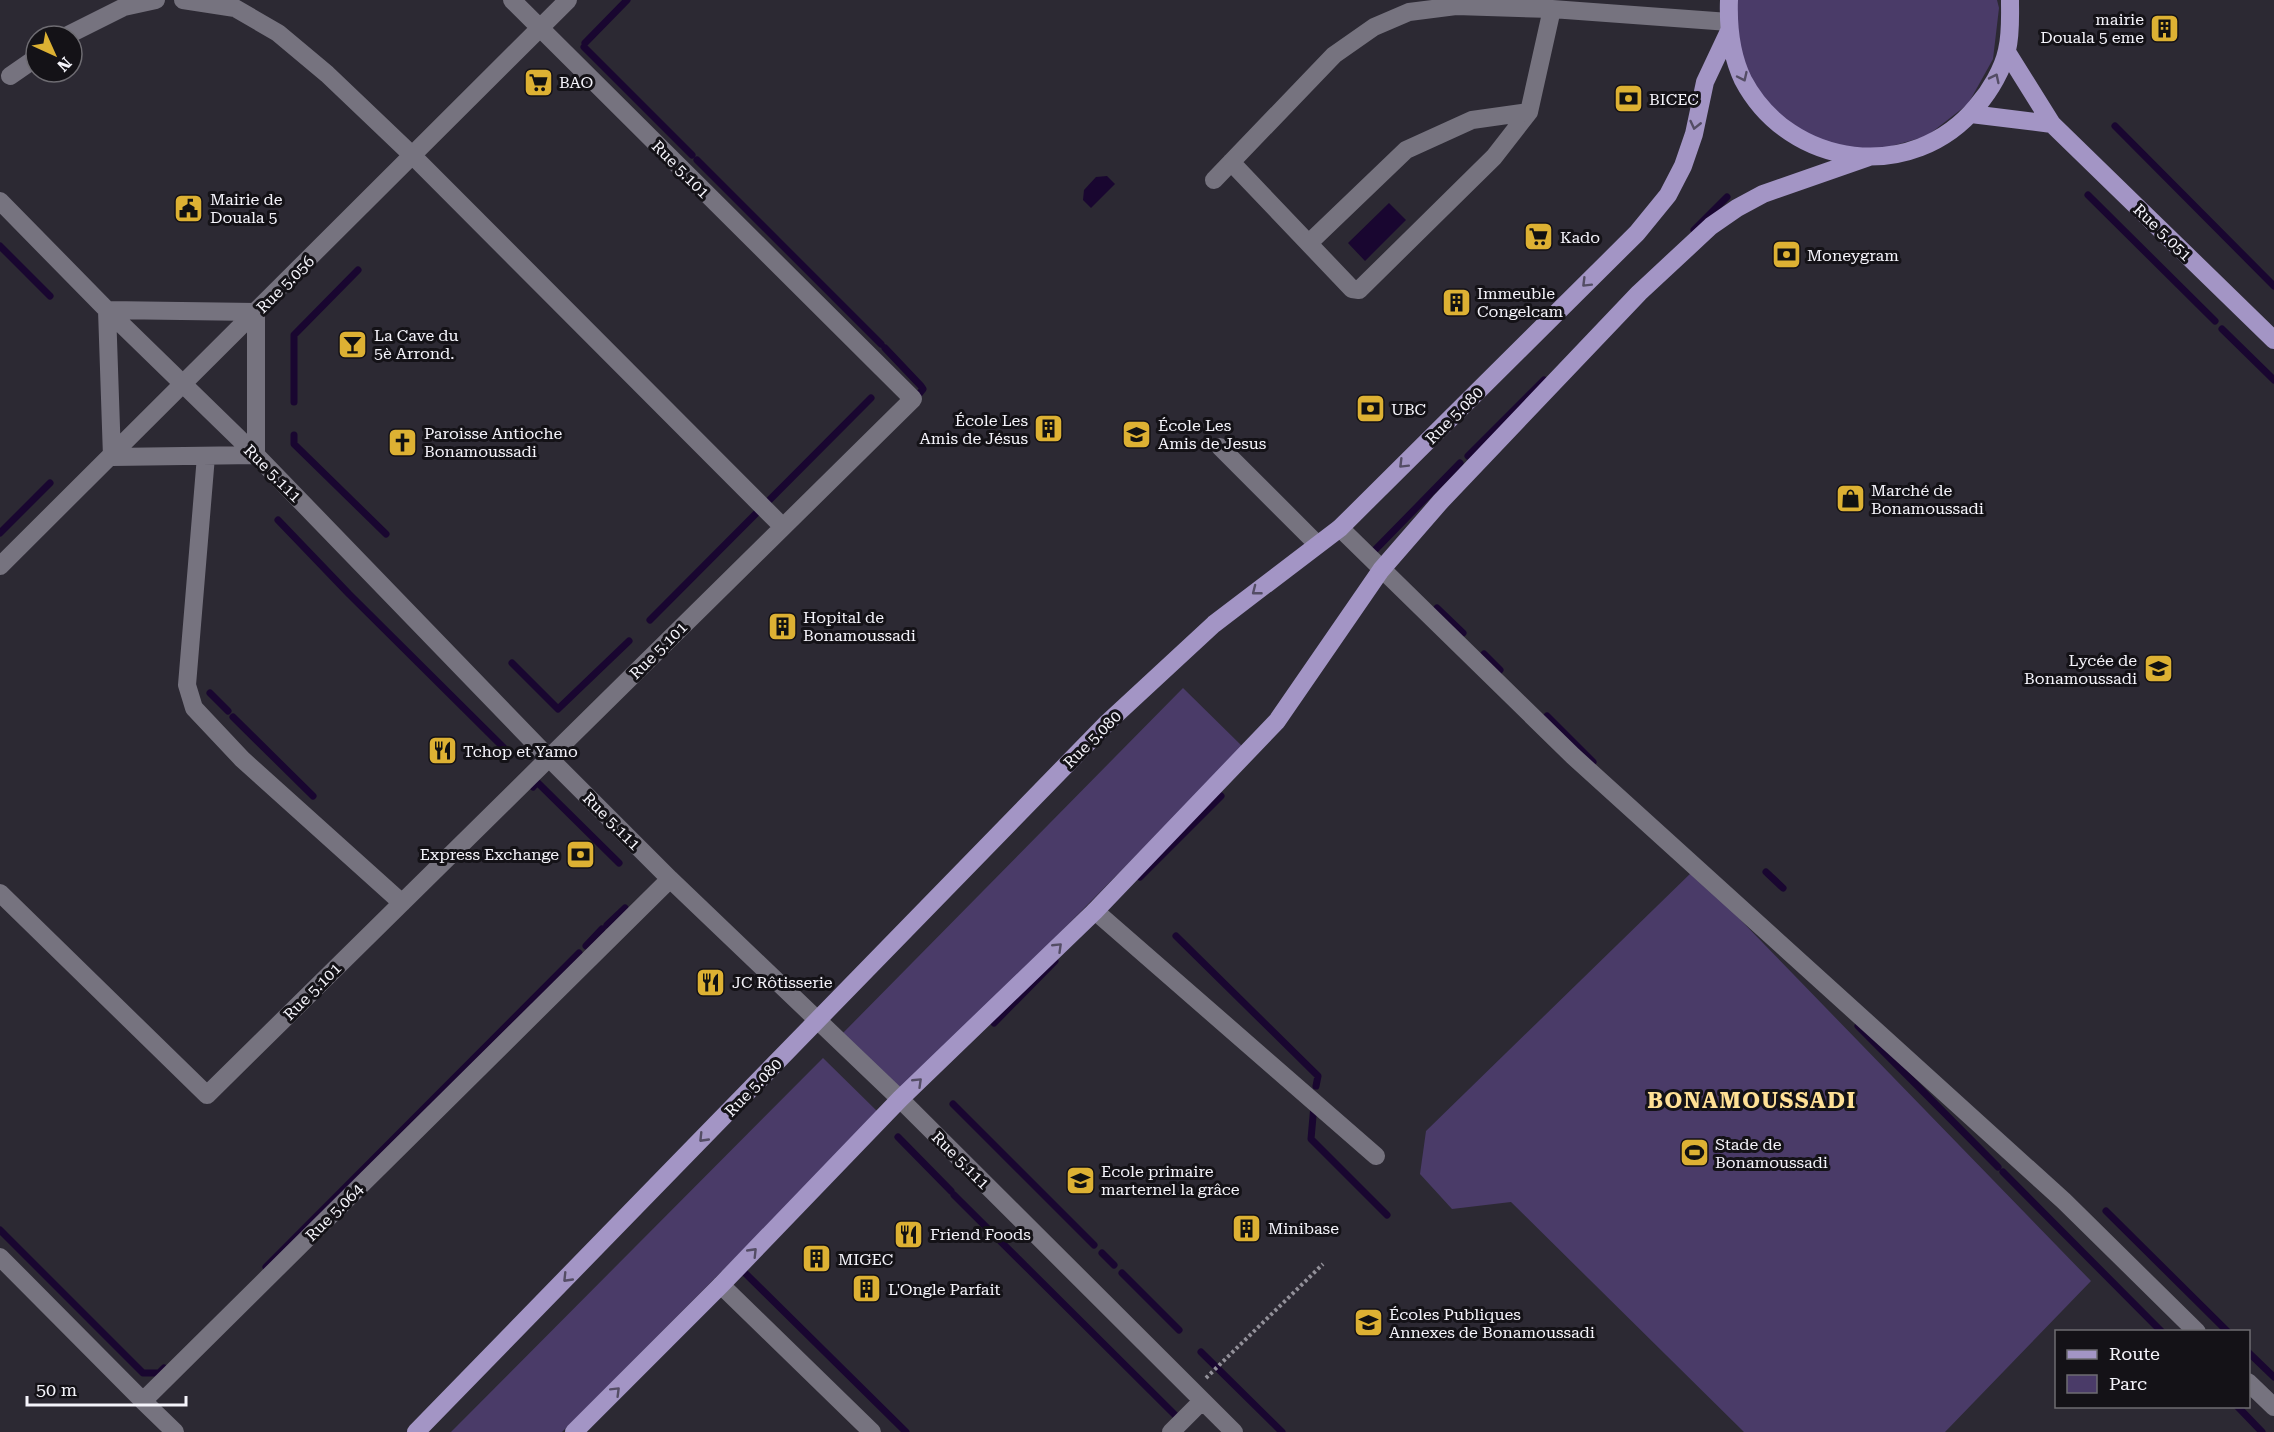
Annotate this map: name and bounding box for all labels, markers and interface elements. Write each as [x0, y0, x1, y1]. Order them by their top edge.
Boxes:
place label: mairie Douala 5 eme [2040, 10, 2144, 47]
building icon: mairie Douala 5 eme [2149, 12, 2181, 44]
north arrow [24, 24, 84, 84]
text: N [53, 53, 75, 75]
supermarket icon: BAO [522, 66, 554, 98]
one-way arrow [1736, 71, 1748, 82]
place label: BAO [559, 73, 593, 92]
one-way arrow [1988, 73, 2000, 84]
bank icon: BICEC [1612, 83, 1644, 115]
place label: BICEC [1649, 90, 1699, 109]
one-way arrow [1690, 120, 1703, 130]
street label: Rue 5.101 [648, 137, 713, 202]
place label: Mairie de Douala 5 [210, 190, 283, 227]
public building icon: Mairie de Douala 5 [173, 192, 205, 224]
street label: Rue 5.051 [2130, 200, 2196, 265]
supermarket icon: Kado [1523, 221, 1555, 253]
place label: Kado [1560, 228, 1600, 247]
bank icon: Moneygram [1770, 239, 1802, 271]
place label: Moneygram [1807, 246, 1899, 265]
street label: Rue 5.056 [253, 252, 318, 317]
one-way arrow [1583, 275, 1594, 286]
place label: Immeuble Congelcam [1477, 284, 1564, 321]
building icon: Immeuble Congelcam [1440, 286, 1472, 318]
place label: La Cave du 5è Arrond. [374, 326, 459, 363]
bar icon: La Cave du 5è Arrond. [337, 328, 369, 360]
street label: Rue 5.080 [1422, 383, 1487, 448]
bank icon: UBC [1354, 393, 1386, 425]
place label: UBC [1391, 400, 1426, 419]
place label: École Les Amis de Jésus [920, 411, 1028, 448]
building icon: École Les Amis de Jésus [1033, 413, 1065, 445]
place label: École Les Amis de Jesus [1158, 416, 1267, 453]
school or university icon: École Les Amis de Jesus [1121, 418, 1153, 450]
place label: Paroisse Antioche Bonamoussadi [424, 424, 563, 461]
church icon: Paroisse Antioche Bonamoussadi [387, 426, 419, 458]
street label: Rue 5.111 [240, 441, 305, 506]
one-way arrow [1400, 457, 1411, 468]
place label: Marché de Bonamoussadi [1871, 481, 1984, 518]
shop icon: Marché de Bonamoussadi [1834, 483, 1866, 515]
one-way arrow [1251, 584, 1262, 595]
place label: Hopital de Bonamoussadi [803, 608, 916, 645]
building icon: Hopital de Bonamoussadi [766, 610, 798, 642]
street label: Rue 5.101 [626, 618, 691, 683]
place label: Lycée de Bonamoussadi [2024, 651, 2137, 688]
school or university icon: Lycée de Bonamoussadi [2142, 653, 2174, 685]
street label: Rue 5.080 [1060, 707, 1125, 772]
restaurant icon: Tchop et Yamo [426, 735, 458, 767]
place label: Tchop et Yamo [463, 742, 578, 761]
street label: Rue 5.111 [579, 789, 644, 854]
bank icon: Express Exchange [564, 838, 596, 870]
place label: Express Exchange [420, 845, 559, 864]
one-way arrow [1051, 943, 1062, 954]
street label: Rue 5.101 [280, 959, 345, 1024]
restaurant icon: JC Rôtisserie [695, 966, 727, 998]
place label: JC Rôtisserie [732, 973, 833, 992]
street label: Rue 5.080 [721, 1054, 786, 1120]
one-way arrow [911, 1079, 922, 1090]
district label: BONAMOUSSADI [1647, 1088, 1857, 1113]
street label: Rue 5.111 [928, 1128, 993, 1193]
one-way arrow [700, 1131, 711, 1142]
place label: Stade de Bonamoussadi [1715, 1135, 1828, 1172]
sports icon: Stade de Bonamoussadi [1678, 1137, 1710, 1169]
place label: Ecole primaire marternel la grâce [1101, 1162, 1240, 1199]
school or university icon: Ecole primaire marternel la grâce [1064, 1164, 1096, 1196]
street label: Rue 5.064 [302, 1180, 367, 1245]
building icon: Minibase [1231, 1212, 1263, 1244]
restaurant icon: Friend Foods [893, 1218, 925, 1250]
place label: Minibase [1268, 1219, 1339, 1238]
place label: Friend Foods [930, 1225, 1031, 1244]
building icon: MIGEC [801, 1243, 833, 1275]
one-way arrow [746, 1249, 757, 1259]
place label: MIGEC [838, 1250, 893, 1269]
one-way arrow [563, 1271, 574, 1281]
building icon: L'Ongle Parfait [851, 1273, 883, 1305]
place label: L'Ongle Parfait [888, 1280, 1000, 1299]
place label: Écoles Publiques Annexes de Bonamoussadi [1389, 1305, 1595, 1342]
school or university icon: Écoles Publiques Annexes de Bonamoussadi [1352, 1307, 1384, 1339]
legend [2055, 1330, 2250, 1408]
text: Route [2109, 1343, 2160, 1364]
scale bar [27, 1369, 186, 1407]
text: Parc [2109, 1373, 2147, 1394]
text: 50 m [36, 1379, 77, 1400]
one-way arrow [608, 1387, 619, 1398]

